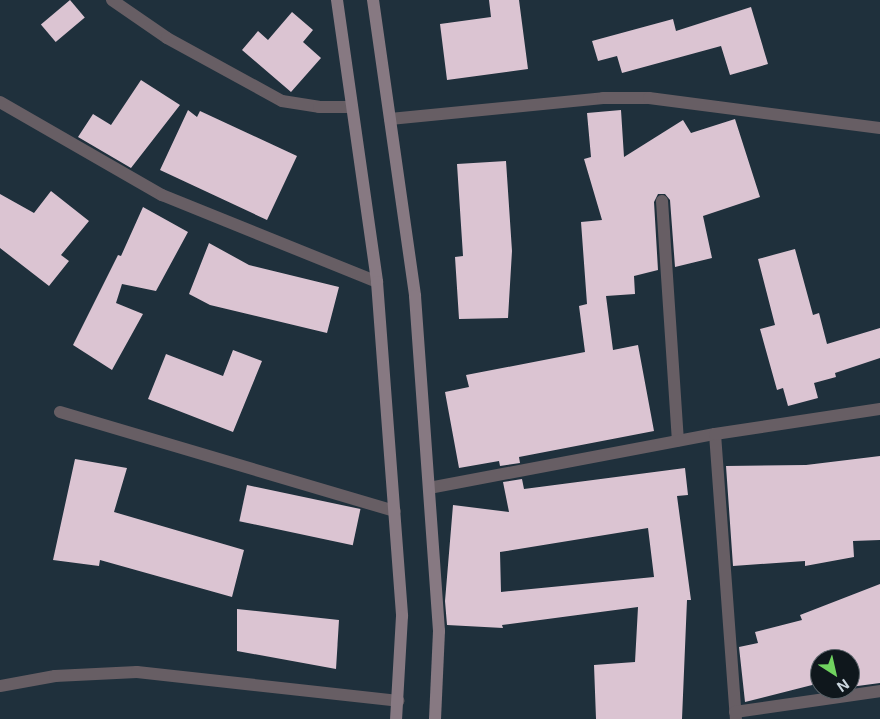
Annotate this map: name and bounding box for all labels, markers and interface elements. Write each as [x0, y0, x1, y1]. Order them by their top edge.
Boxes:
north arrow [810, 649, 860, 699]
text: N [834, 676, 853, 696]

